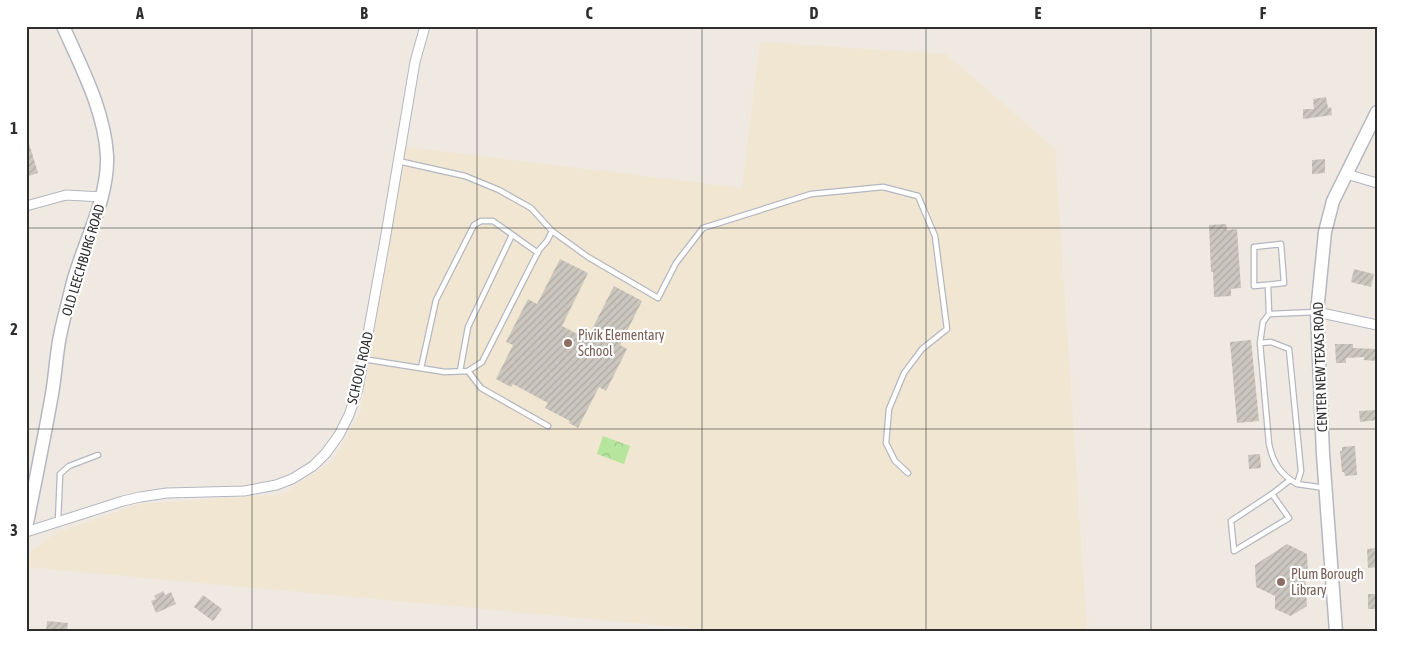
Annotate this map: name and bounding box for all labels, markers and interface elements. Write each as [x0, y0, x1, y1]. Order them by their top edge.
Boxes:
text: A [135, 4, 144, 22]
text: B [360, 4, 368, 22]
text: C [585, 4, 593, 22]
text: D [810, 4, 819, 22]
text: E [1035, 4, 1042, 22]
text: F [1260, 4, 1267, 22]
text: 1 [10, 119, 18, 137]
street label: OLD LEECHBURG ROAD [58, 202, 108, 318]
street label: CENTER NEW TEXAS ROAD [1310, 301, 1330, 433]
text: 2 [10, 320, 18, 338]
place label: Pivik Elementary School [578, 327, 665, 359]
street label: SCHOOL ROAD [344, 330, 376, 406]
marker: Pivik Elementary School [562, 337, 574, 349]
text: 3 [10, 521, 18, 539]
place label: Plum Borough Library [1291, 566, 1364, 598]
marker: Plum Borough Library [1275, 576, 1287, 588]

